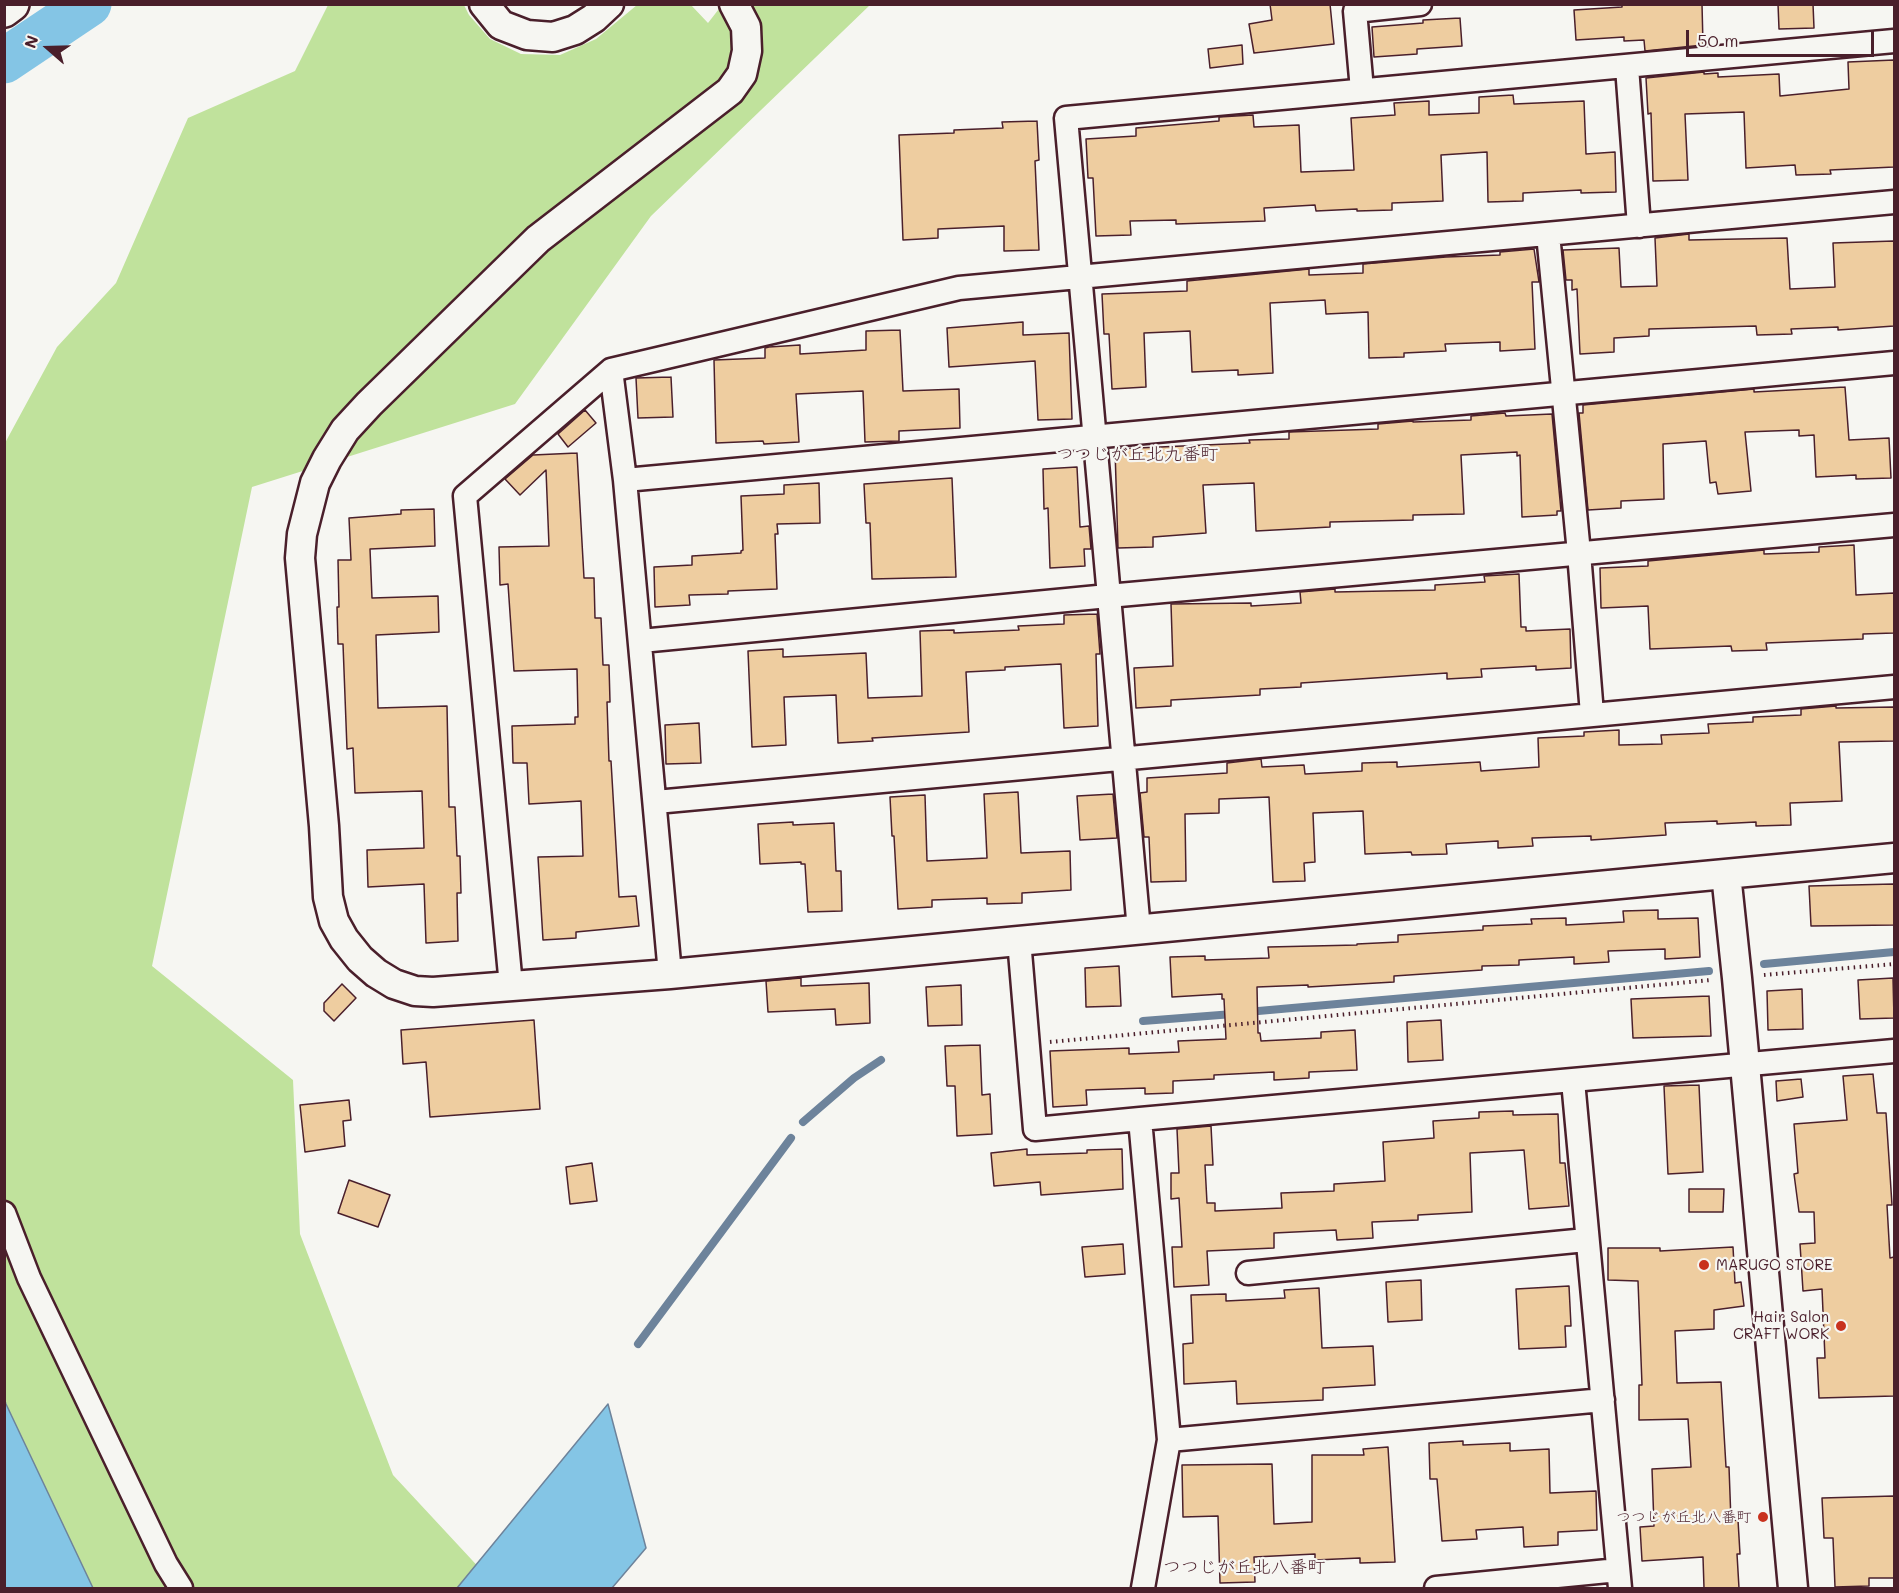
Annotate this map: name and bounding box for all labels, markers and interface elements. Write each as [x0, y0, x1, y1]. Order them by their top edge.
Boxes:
north arrow [18, 18, 78, 78]
scale bar [1689, 18, 1876, 56]
text: 50 m [1697, 28, 1739, 52]
text: N [19, 32, 43, 51]
district label: つつじが丘北九番町 [1056, 443, 1218, 465]
place label: MARUGO STORE [1716, 1256, 1833, 1274]
marker: MARUGO STORE [1697, 1258, 1711, 1272]
place label: Hair Salon CRAFT WORK [1733, 1308, 1829, 1343]
marker: Hair Salon CRAFT WORK [1834, 1319, 1848, 1333]
place label: つつじが丘北八番町 [1616, 1508, 1751, 1526]
marker: つつじが丘北八番町 [1756, 1510, 1770, 1524]
district label: つつじが丘北八番町 [1163, 1556, 1325, 1578]

